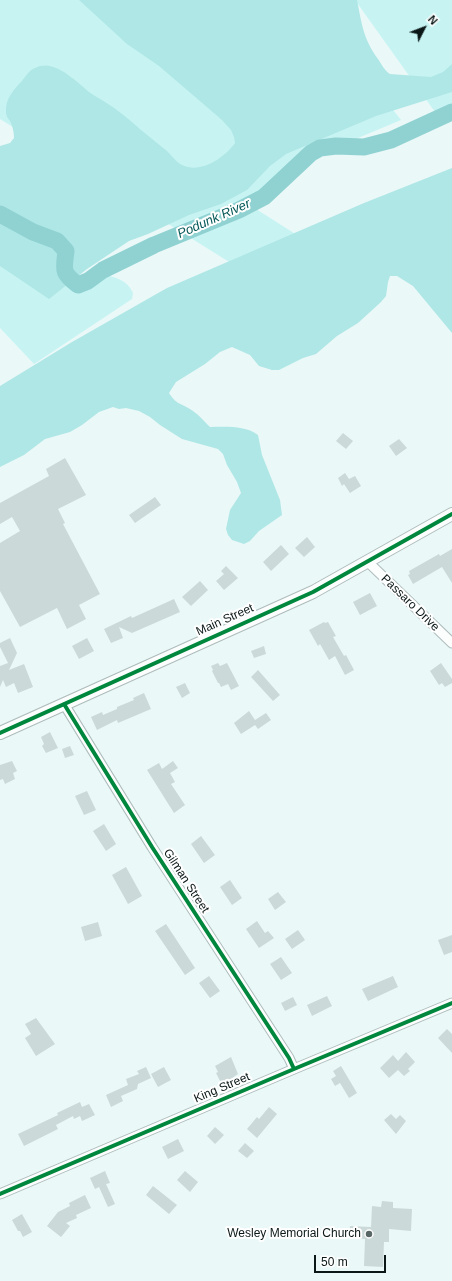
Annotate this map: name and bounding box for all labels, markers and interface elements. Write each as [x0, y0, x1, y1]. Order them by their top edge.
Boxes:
north arrow [404, 8, 444, 48]
text: N [426, 13, 440, 27]
water label: Podunk River [175, 196, 253, 242]
street label: Passaro Drive [378, 572, 442, 634]
street label: Main Street [194, 601, 256, 639]
street label: Gilman Street [160, 846, 212, 916]
street label: King Street [192, 1070, 252, 1106]
place label: Wesley Memorial Church [227, 1227, 361, 1241]
marker: Wesley Memorial Church [364, 1229, 374, 1239]
scale bar [316, 1247, 388, 1273]
text: 50 m [321, 1255, 348, 1269]

